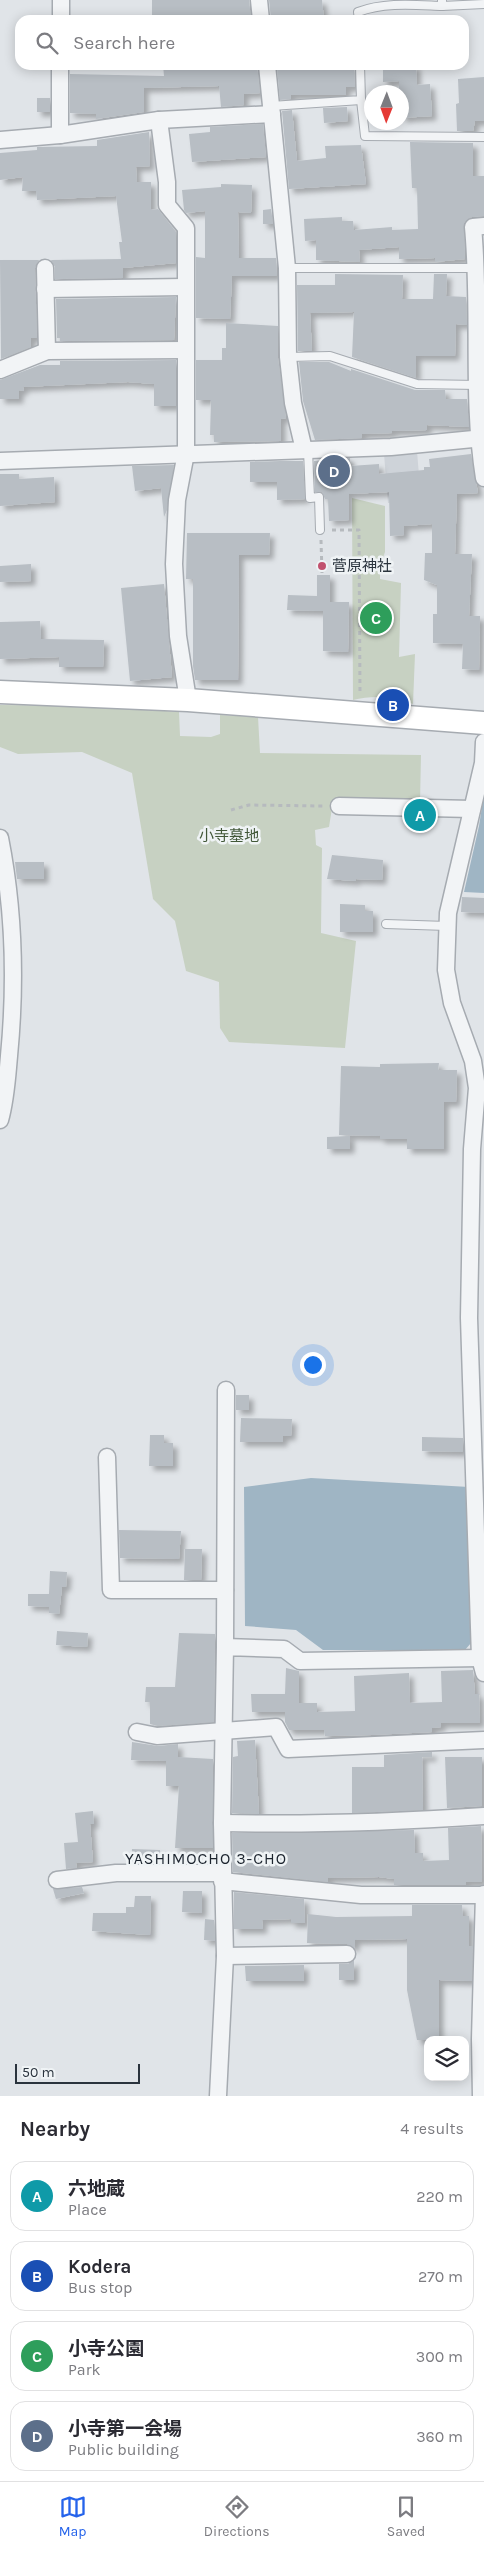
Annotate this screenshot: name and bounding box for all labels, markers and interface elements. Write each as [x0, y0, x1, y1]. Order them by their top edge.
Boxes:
search box [15, 15, 469, 70]
icon: search [33, 29, 61, 57]
text: Search here [73, 32, 175, 54]
north arrow [364, 85, 409, 130]
pin: D [318, 452, 350, 490]
place label: 菅原神社 [332, 557, 392, 575]
marker: 菅原神社 [316, 560, 328, 572]
pin: C [360, 599, 392, 637]
pin: B [377, 686, 409, 724]
pin: A [404, 796, 436, 834]
park label: 小寺墓地 [199, 827, 259, 845]
your location [300, 1352, 326, 1378]
district label: YASHIMOCHO 3-CHO [125, 1849, 287, 1868]
map controls [424, 2036, 469, 2081]
button: layers [424, 2036, 469, 2081]
scale bar [15, 2061, 140, 2084]
text: 50 m [22, 2064, 55, 2081]
text: Nearby [20, 2117, 90, 2141]
text: 4 results [400, 2119, 464, 2138]
text: 六地蔵 [68, 2178, 125, 2200]
text: A [32, 2187, 42, 2206]
text: 220 m [416, 2187, 463, 2206]
text: Place [68, 2200, 107, 2219]
text: Kodera [68, 2256, 132, 2278]
text: B [32, 2267, 42, 2286]
text: 270 m [418, 2267, 463, 2286]
text: Bus stop [68, 2278, 132, 2297]
text: 小寺公園 [68, 2338, 144, 2360]
text: C [32, 2347, 42, 2366]
text: 300 m [416, 2347, 463, 2366]
text: Park [68, 2360, 100, 2379]
text: 小寺第一会場 [68, 2418, 182, 2440]
text: D [32, 2427, 42, 2446]
text: 360 m [416, 2427, 463, 2446]
text: Public building [68, 2440, 179, 2459]
tab: Map [59, 2493, 87, 2540]
tab: Directions [204, 2493, 270, 2540]
tab: Saved [387, 2493, 425, 2540]

